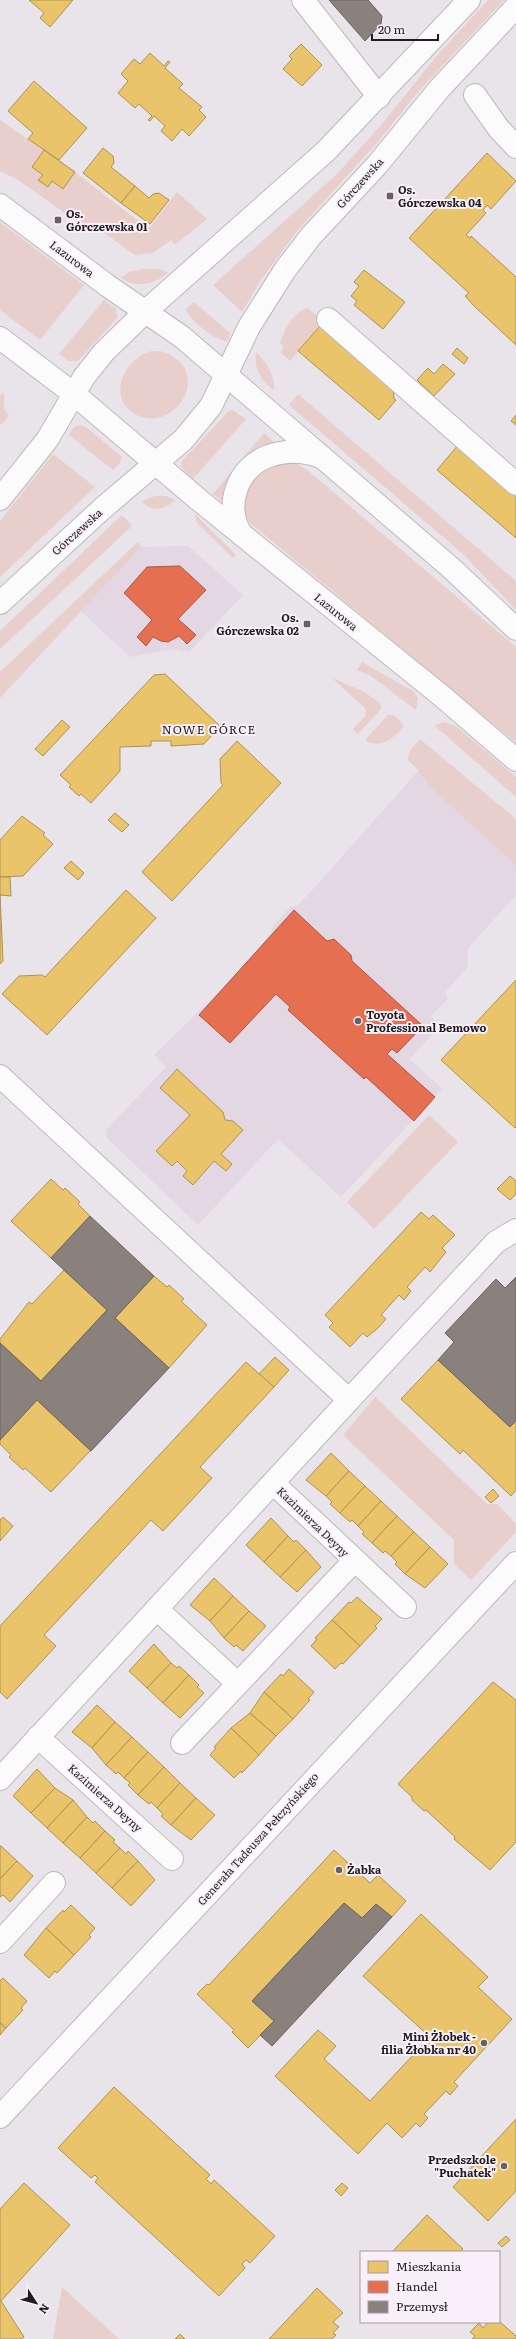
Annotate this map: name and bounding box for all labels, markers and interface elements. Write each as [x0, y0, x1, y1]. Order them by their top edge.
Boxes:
scale bar [372, 16, 438, 42]
text: 20 m [378, 20, 405, 38]
street label: Górczewska [332, 153, 386, 211]
place label: Os. Górczewska 04 [398, 181, 482, 210]
marker: Os. Górczewska 04 [385, 191, 395, 201]
place label: Os. Górczewska 01 [66, 205, 148, 234]
marker: Os. Górczewska 01 [53, 215, 63, 225]
street label: Lazurowa [47, 236, 98, 280]
street label: Górczewska [48, 504, 105, 558]
street label: Lazurowa [311, 589, 362, 634]
place label: Os. Górczewska 02 [216, 609, 299, 638]
marker: Os. Górczewska 02 [302, 619, 312, 629]
district label: NOWE GÓRCE [162, 720, 256, 738]
place label: Toyota Professional Bemowo [366, 1006, 486, 1035]
marker: Toyota Professional Bemowo [353, 1016, 363, 1026]
street label: Kazimierza Deyny [274, 1483, 354, 1560]
street label: Kazimierza Deyny [65, 1760, 147, 1835]
street label: Generała Tadeusza Pełczyńskiego [193, 1768, 321, 1908]
place label: Żabka [347, 1861, 382, 1877]
marker: Żabka [334, 1865, 344, 1875]
place label: Mini Żłobek - filia Żłobka nr 40 [381, 2028, 476, 2057]
marker: Mini Żłobek - filia Żłobka nr 40 [479, 2038, 489, 2048]
place label: Przedszkole "Puchatek" [428, 2151, 496, 2180]
marker: Przedszkole "Puchatek" [499, 2161, 509, 2171]
legend [360, 2251, 500, 2323]
text: Mieszkania [396, 2257, 462, 2275]
text: Handel [396, 2277, 438, 2295]
north arrow [16, 2283, 56, 2323]
text: Przemysł [396, 2297, 448, 2315]
text: N [36, 2301, 54, 2318]

